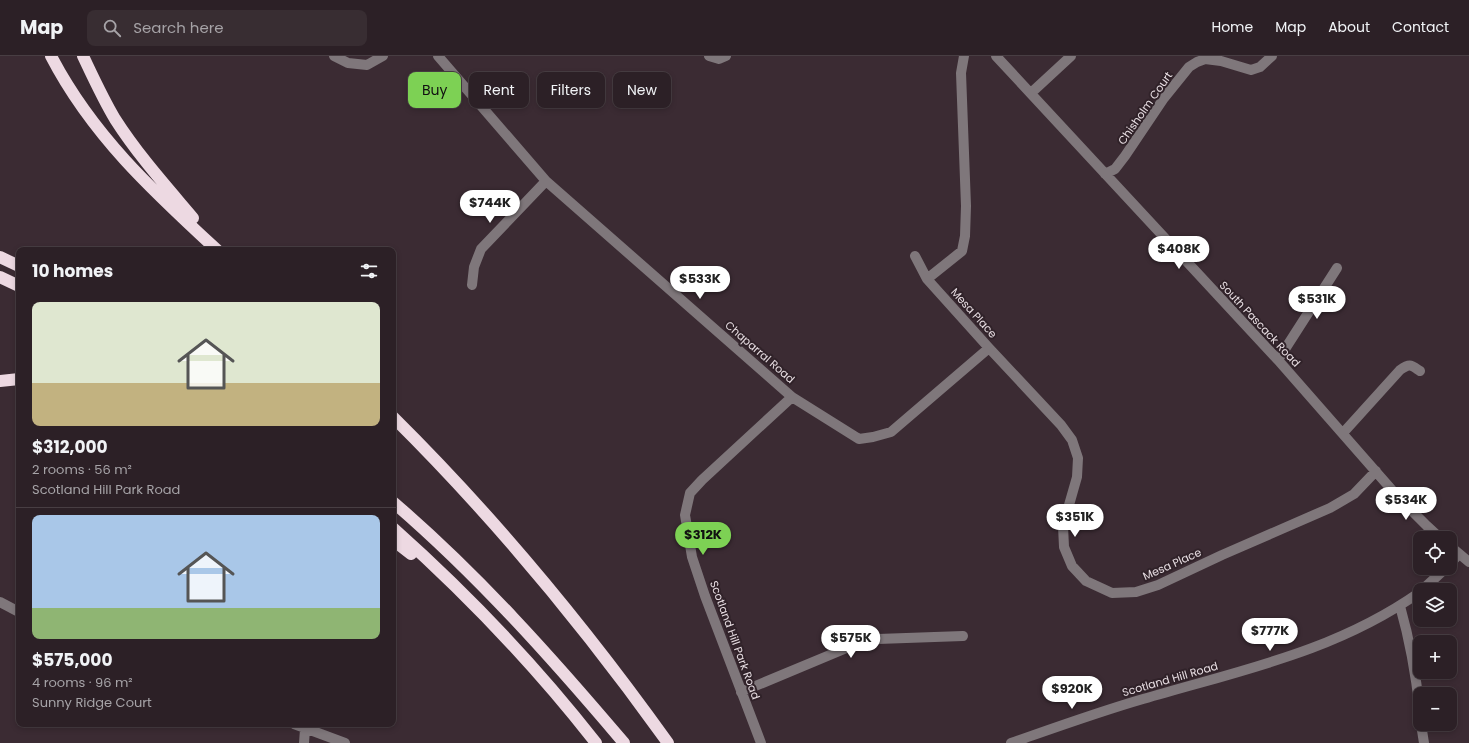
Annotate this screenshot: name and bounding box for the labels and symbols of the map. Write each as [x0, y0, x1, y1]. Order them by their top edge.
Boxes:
street label: Chisholm Court [1114, 68, 1176, 148]
pin: $744K [462, 190, 518, 224]
pin: $408K [1151, 236, 1207, 270]
pin: $533K [672, 266, 728, 300]
street label: South Pascack Road [1216, 278, 1304, 370]
street label: Mesa Place [947, 284, 1001, 342]
pin: $531K [1289, 286, 1345, 320]
street label: Chaparral Road [722, 317, 798, 387]
pin: $534K [1378, 487, 1434, 521]
pin: $351K [1047, 504, 1103, 538]
pin: $312K [675, 522, 731, 556]
street label: Mesa Place [1140, 544, 1204, 584]
street label: Scotland Hill Park Road [706, 578, 764, 702]
pin: $777K [1242, 618, 1298, 652]
pin: $575K [823, 625, 879, 659]
street label: Scotland Hill Road [1120, 658, 1220, 700]
pin: $920K [1044, 676, 1100, 710]

